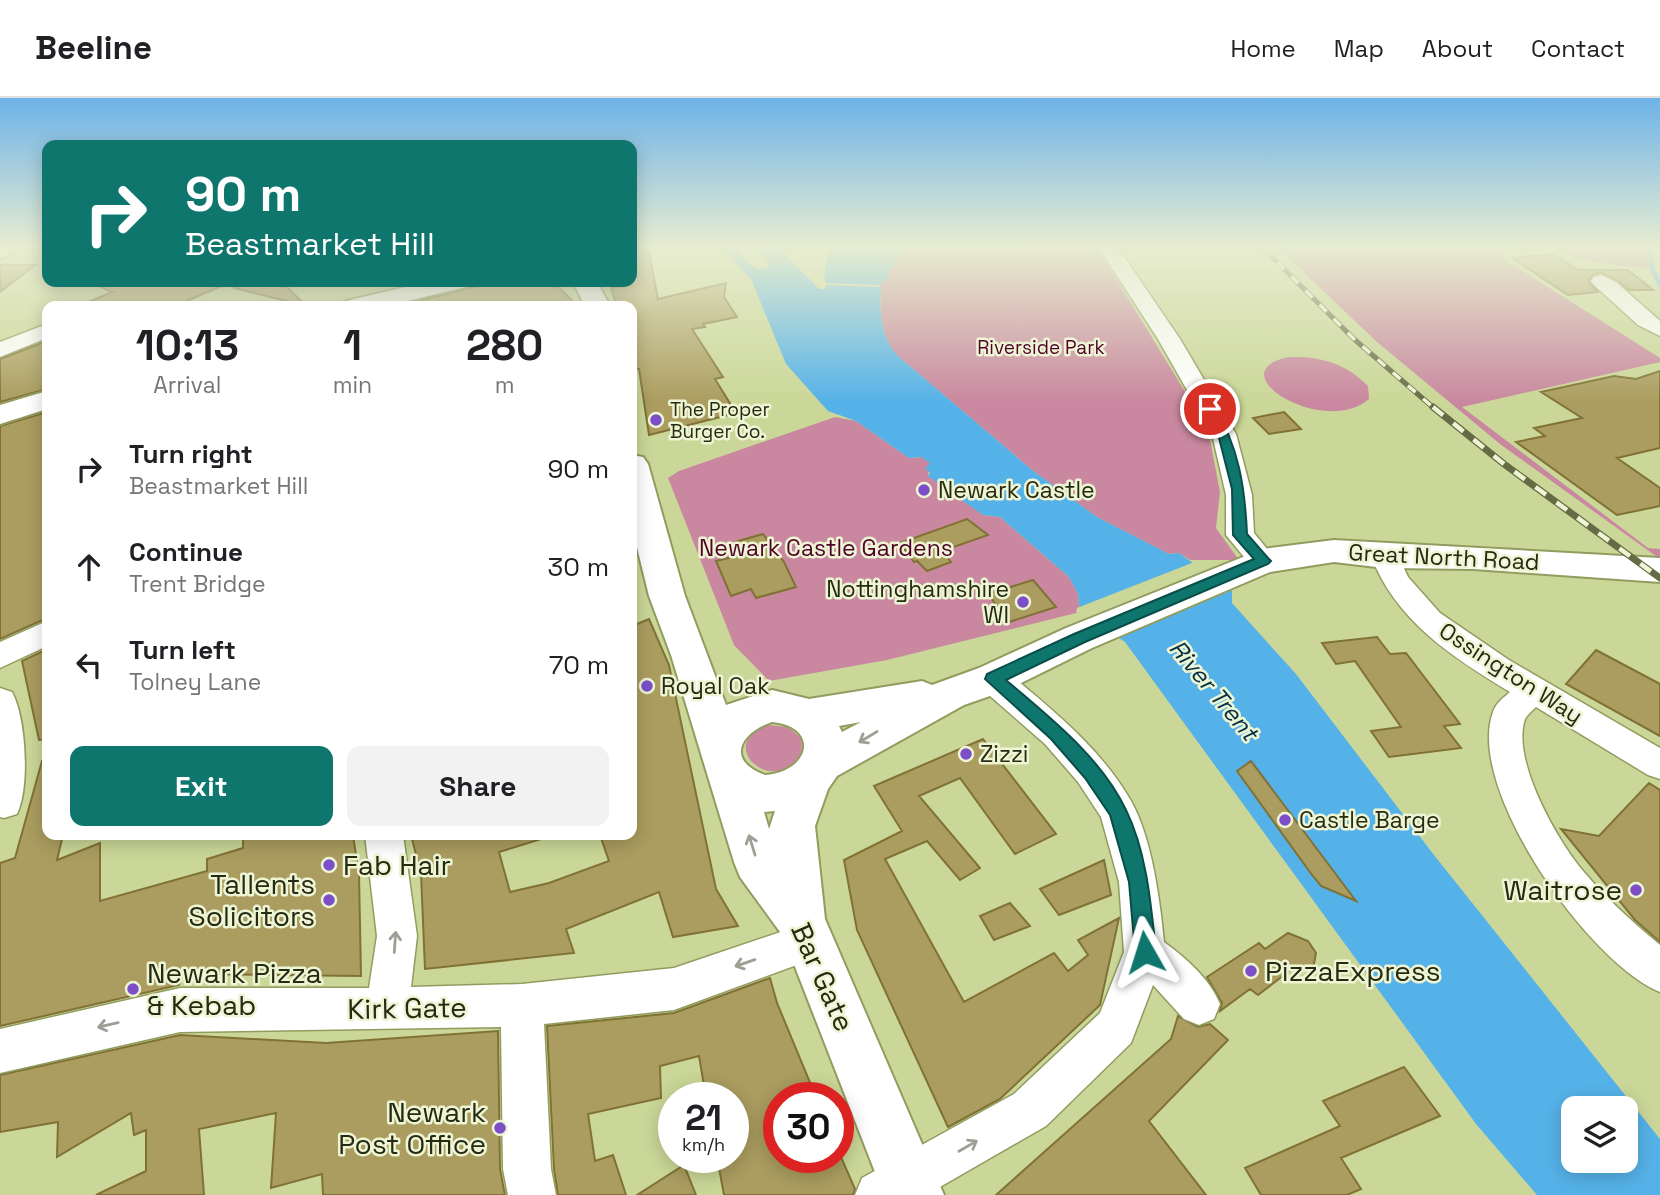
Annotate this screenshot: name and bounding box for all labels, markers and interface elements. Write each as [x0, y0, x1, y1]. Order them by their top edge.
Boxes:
text: Beeline [35, 27, 152, 69]
text: Home [1230, 33, 1296, 64]
text: Map [1334, 33, 1384, 64]
text: About [1422, 33, 1493, 64]
text: Contact [1531, 33, 1625, 64]
text: 90 m [185, 163, 301, 225]
icon: right [70, 168, 161, 259]
text: Beastmarket Hill [185, 224, 435, 264]
text: 10:13 [136, 319, 239, 372]
text: 1 [343, 319, 362, 372]
text: 280 [466, 319, 543, 372]
park label: Riverside Park [977, 335, 1105, 360]
text: Arrival [153, 370, 222, 400]
text: min [333, 370, 372, 400]
text: m [495, 370, 514, 400]
pin [1180, 379, 1240, 439]
icon: arrive [1191, 390, 1229, 428]
place label: The Proper Burger Co. [670, 397, 770, 444]
marker: The Proper Burger Co. [648, 412, 664, 428]
text: Turn right [129, 437, 253, 471]
icon: right [70, 450, 108, 488]
text: 90 m [547, 452, 609, 486]
text: Beastmarket Hill [129, 471, 308, 501]
place label: Newark Castle [938, 475, 1095, 505]
marker: Newark Castle [916, 482, 932, 498]
park label: Newark Castle Gardens [699, 533, 953, 563]
text: Continue [129, 535, 243, 569]
street label: Great North Road [1348, 537, 1540, 577]
icon: ahead [70, 548, 108, 586]
text: 30 m [548, 550, 609, 584]
text: Trent Bridge [129, 569, 266, 599]
place label: Nottinghamshire WI [826, 574, 1009, 630]
marker: Nottinghamshire WI [1015, 594, 1031, 610]
street label: Ossington Way [1434, 615, 1588, 731]
text: Turn left [129, 633, 236, 667]
water label: River Trent [1163, 633, 1267, 749]
icon: left [70, 646, 108, 684]
text: 70 m [549, 648, 609, 682]
text: Tolney Lane [129, 667, 261, 697]
place label: Royal Oak [661, 671, 770, 701]
marker: Royal Oak [639, 678, 655, 694]
one-way arrow [858, 731, 878, 745]
place label: Zizzi [980, 739, 1029, 769]
button: Exit [70, 746, 333, 826]
button: Share [347, 746, 609, 826]
marker: Zizzi [958, 746, 974, 762]
place label: Castle Barge [1299, 805, 1440, 835]
marker: Castle Barge [1277, 812, 1293, 828]
one-way arrow [745, 834, 757, 856]
place label: Fab Hair [343, 847, 451, 883]
marker: Fab Hair [321, 857, 337, 873]
place label: Tallents Solicitors [188, 866, 315, 934]
place label: Waitrose [1503, 872, 1622, 908]
marker: Waitrose [1628, 882, 1644, 898]
marker: Tallents Solicitors [321, 892, 337, 908]
position arrow [1108, 915, 1182, 989]
street label: Bar Gate [783, 917, 863, 1037]
one-way arrow [389, 931, 402, 954]
place label: PizzaExpress [1265, 953, 1440, 989]
place label: Newark Pizza & Kebab [147, 955, 322, 1023]
one-way arrow [735, 958, 757, 970]
marker: PizzaExpress [1243, 963, 1259, 979]
marker: Newark Pizza & Kebab [125, 981, 141, 997]
street label: Kirk Gate [347, 989, 467, 1027]
one-way arrow [97, 1019, 120, 1032]
speed limit sign: 30 [763, 1082, 854, 1173]
place label: Newark Post Office [338, 1094, 486, 1162]
text: 21 [685, 1096, 722, 1140]
map controls [1561, 1096, 1638, 1173]
button: layers [1561, 1096, 1638, 1173]
marker: Newark Post Office [492, 1120, 508, 1136]
text: km/h [682, 1133, 725, 1156]
one-way arrow [957, 1139, 977, 1153]

